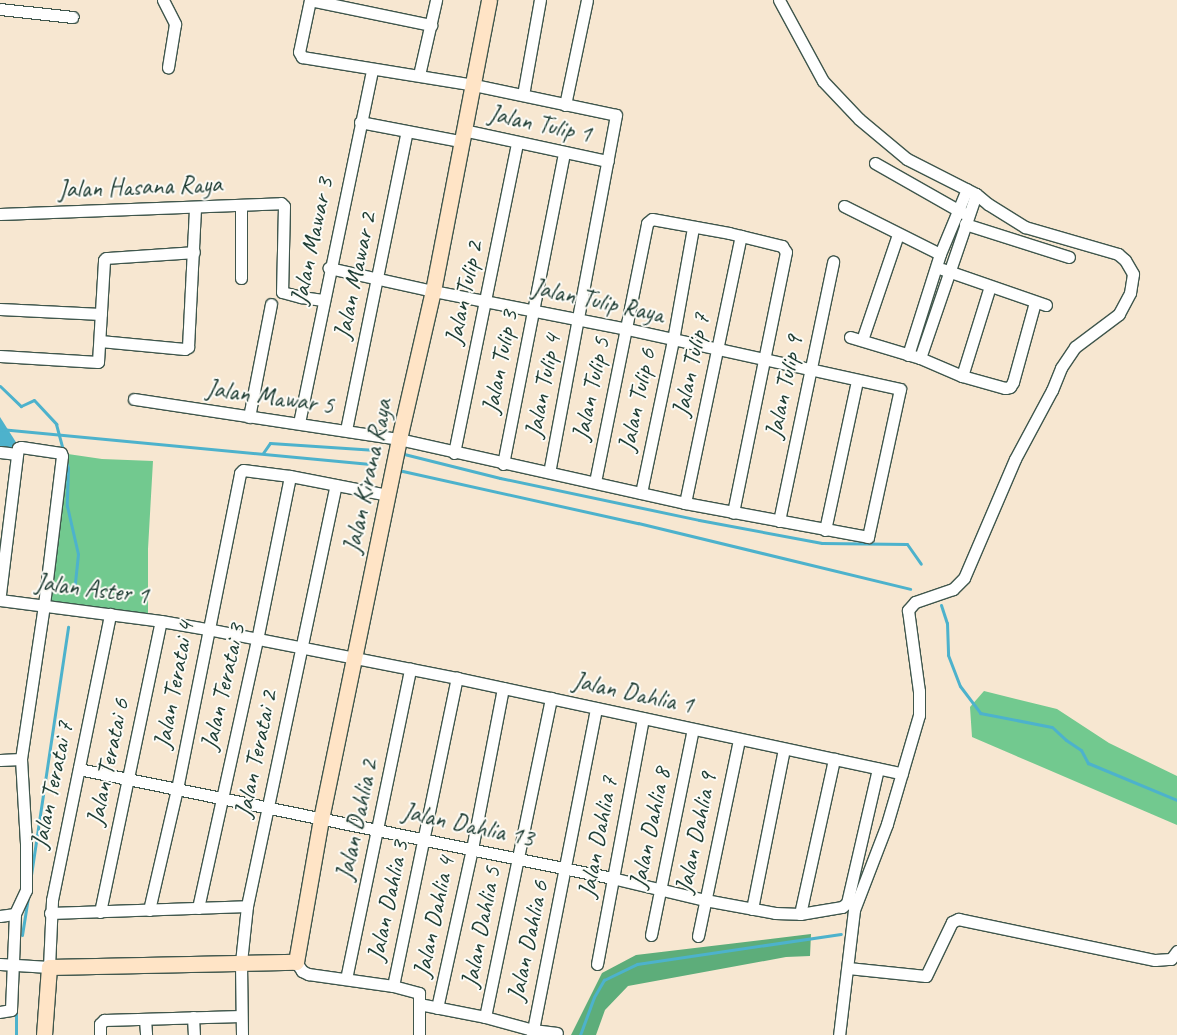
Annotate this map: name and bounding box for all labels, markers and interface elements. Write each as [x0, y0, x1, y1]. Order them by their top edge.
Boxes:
street label: Jalan Tulip 1 [486, 98, 594, 150]
street label: Jalan Hasana Raya [58, 169, 222, 205]
street label: Jalan Mawar 3 [284, 175, 340, 307]
street label: Jalan Mawar 2 [327, 210, 383, 342]
street label: Jalan Tulip 2 [438, 239, 490, 347]
street label: Jalan Tulip Raya [529, 272, 667, 330]
street label: Jalan Tulip 3 [475, 308, 525, 416]
street label: Jalan Tulip 7 [665, 311, 717, 419]
street label: Jalan Tulip 4 [518, 332, 568, 440]
street label: Jalan Tulip 9 [758, 333, 810, 441]
street label: Jalan Tulip 5 [565, 335, 617, 443]
street label: Jalan Tulip 6 [611, 346, 663, 454]
street label: Jalan Mawar 5 [205, 373, 335, 421]
street label: Jalan Kirana Raya [337, 397, 399, 555]
street label: Jalan Aster 1 [34, 567, 150, 611]
street label: Jalan Teratai 4 [147, 620, 201, 750]
street label: Jalan Teratai 3 [194, 622, 252, 752]
street label: Jalan Dahlia 1 [570, 666, 696, 720]
street label: Jalan Teratai 2 [228, 689, 284, 819]
street label: Jalan Teratai 6 [80, 697, 136, 827]
street label: Jalan Teratai 7 [24, 720, 80, 850]
street label: Jalan Dahlia 2 [330, 757, 384, 883]
street label: Jalan Dahlia 8 [623, 765, 677, 891]
street label: Jalan Dahlia 9 [669, 770, 723, 896]
street label: Jalan Dahlia 7 [572, 774, 624, 900]
street label: Jalan Dahlia 13 [399, 796, 537, 854]
street label: Jalan Dahlia 3 [361, 838, 415, 964]
street label: Jalan Dahlia 4 [407, 854, 461, 980]
street label: Jalan Dahlia 5 [455, 864, 507, 990]
street label: Jalan Dahlia 6 [501, 878, 555, 1004]

